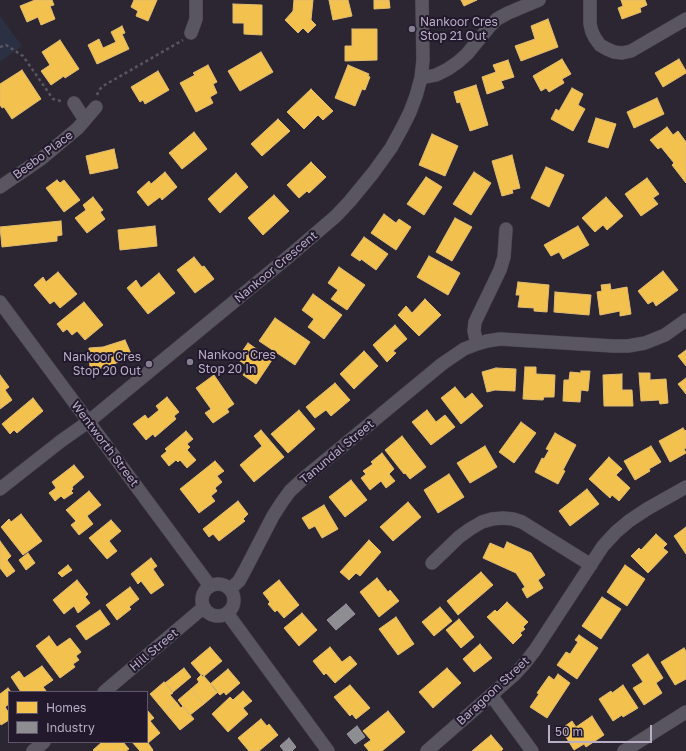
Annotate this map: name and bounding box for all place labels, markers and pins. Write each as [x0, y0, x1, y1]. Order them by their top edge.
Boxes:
place label: Nankoor Cres Stop 21 Out [420, 15, 498, 43]
marker: Nankoor Cres Stop 21 Out [407, 24, 417, 34]
place label: Nankoor Cres Stop 20 In [198, 348, 276, 376]
place label: Nankoor Cres Stop 20 Out [63, 350, 141, 378]
marker: Nankoor Cres Stop 20 In [185, 357, 195, 367]
marker: Nankoor Cres Stop 20 Out [144, 359, 154, 369]

